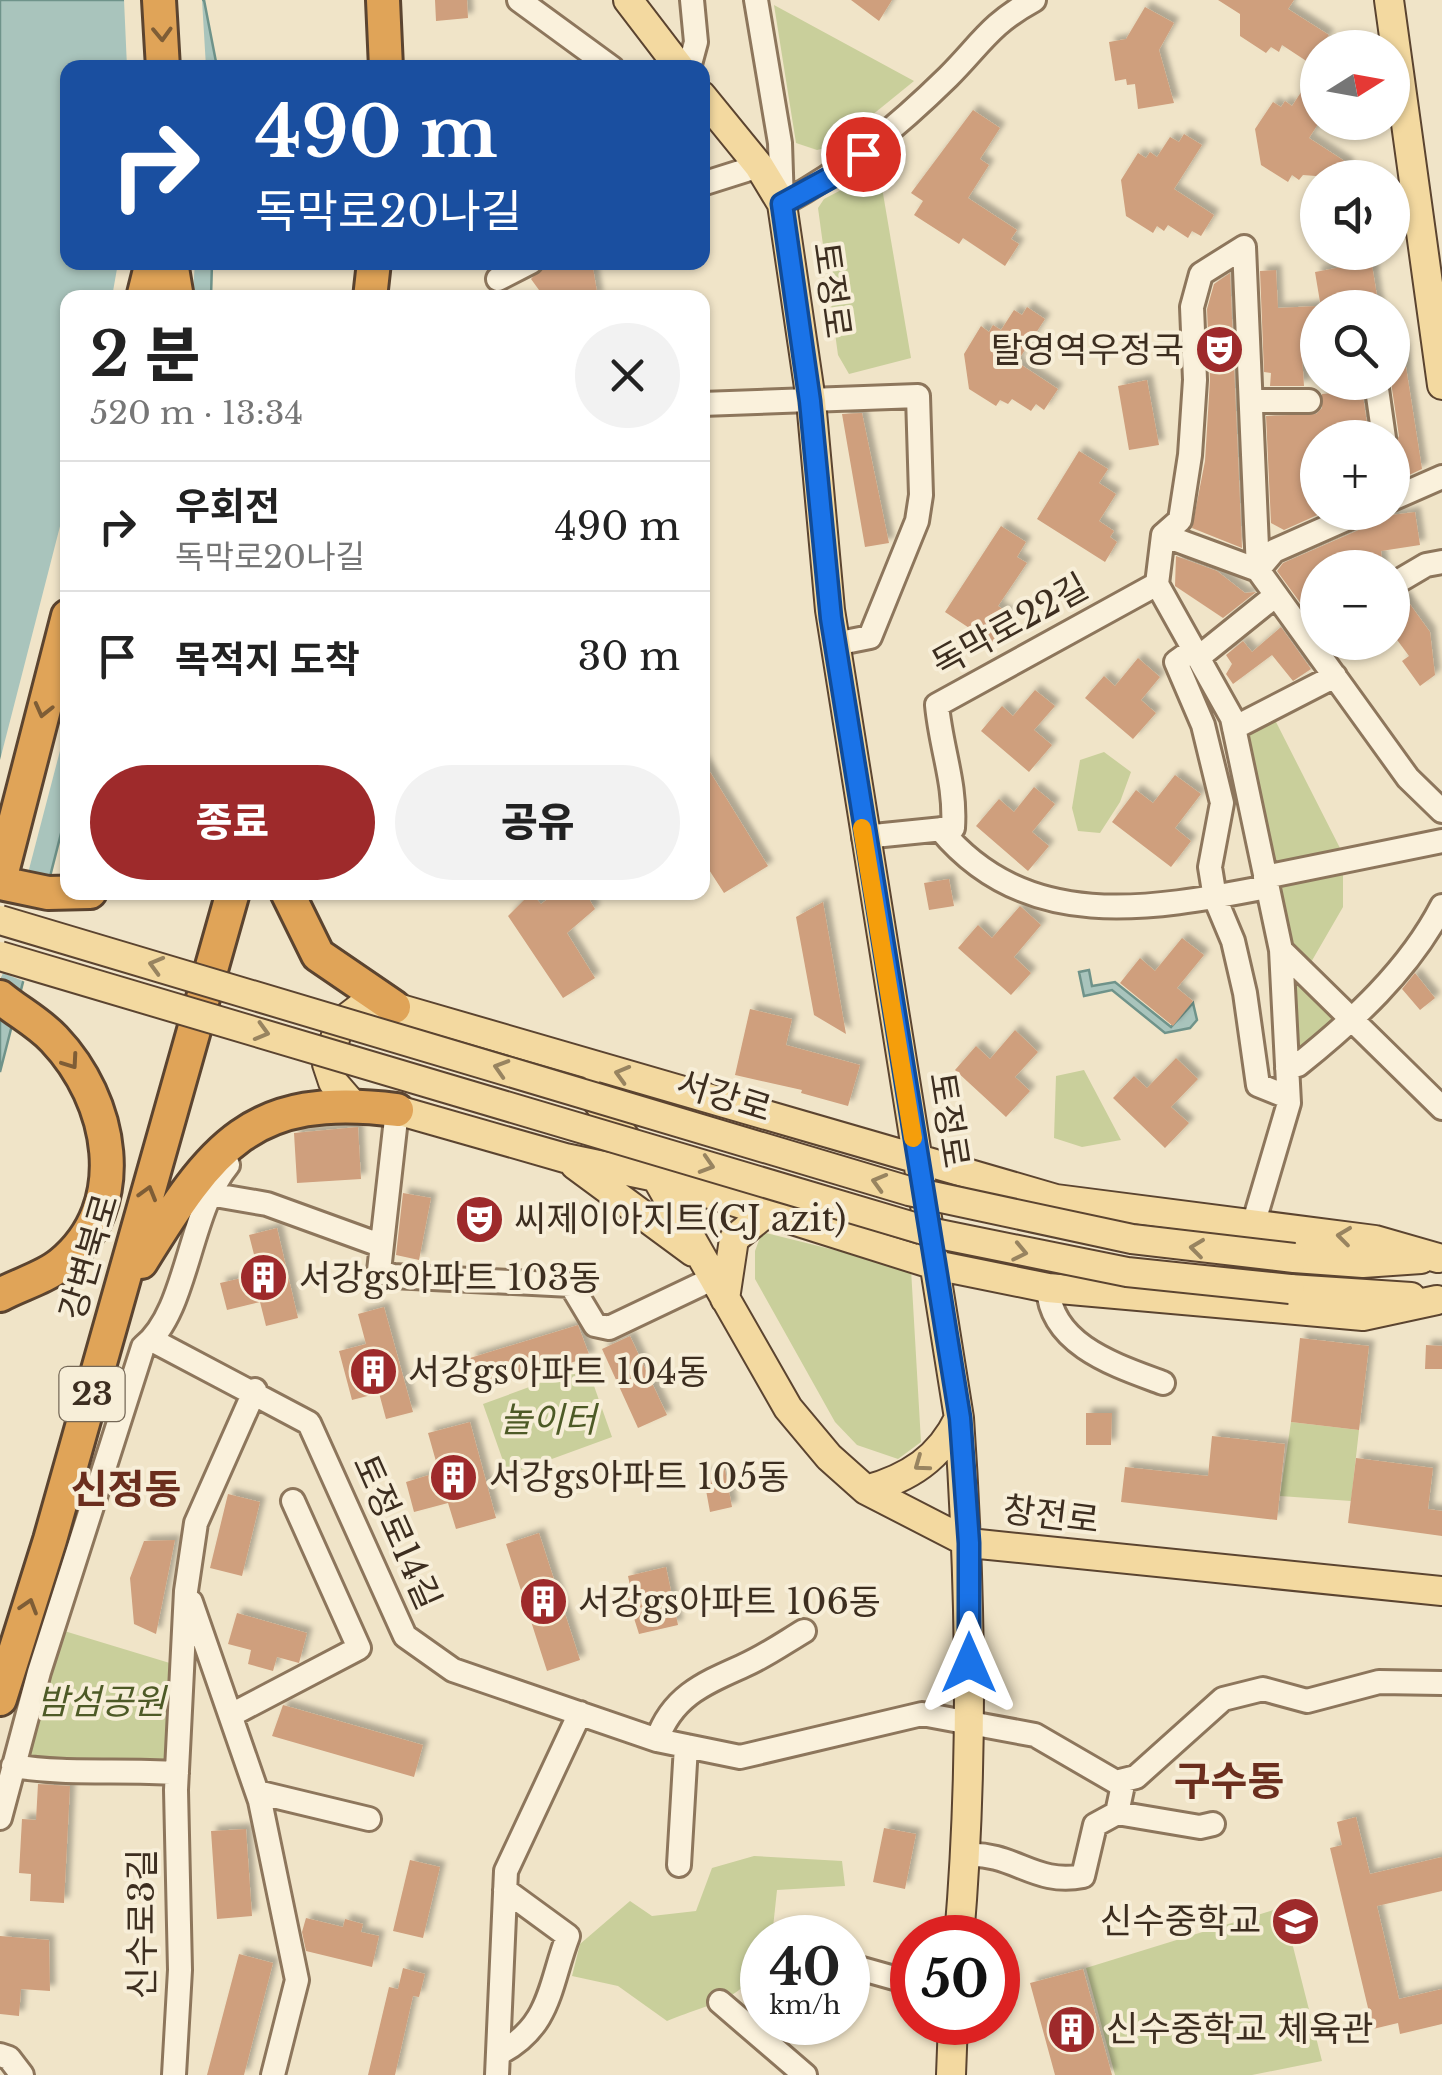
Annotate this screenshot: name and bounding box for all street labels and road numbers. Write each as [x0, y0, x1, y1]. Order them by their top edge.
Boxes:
street label: 토정로 [804, 239, 861, 341]
street label: 독막로22길 [924, 564, 1095, 685]
street label: 서강로 [672, 1061, 777, 1130]
street label: 토정로 [921, 1069, 978, 1171]
street label: 강변북로 [50, 1189, 127, 1325]
road number: 23 [59, 1367, 124, 1421]
street label: 토정로14길 [344, 1448, 451, 1616]
street label: 창전로 [1000, 1487, 1102, 1542]
street label: 신수로3길 [120, 1849, 163, 1999]

